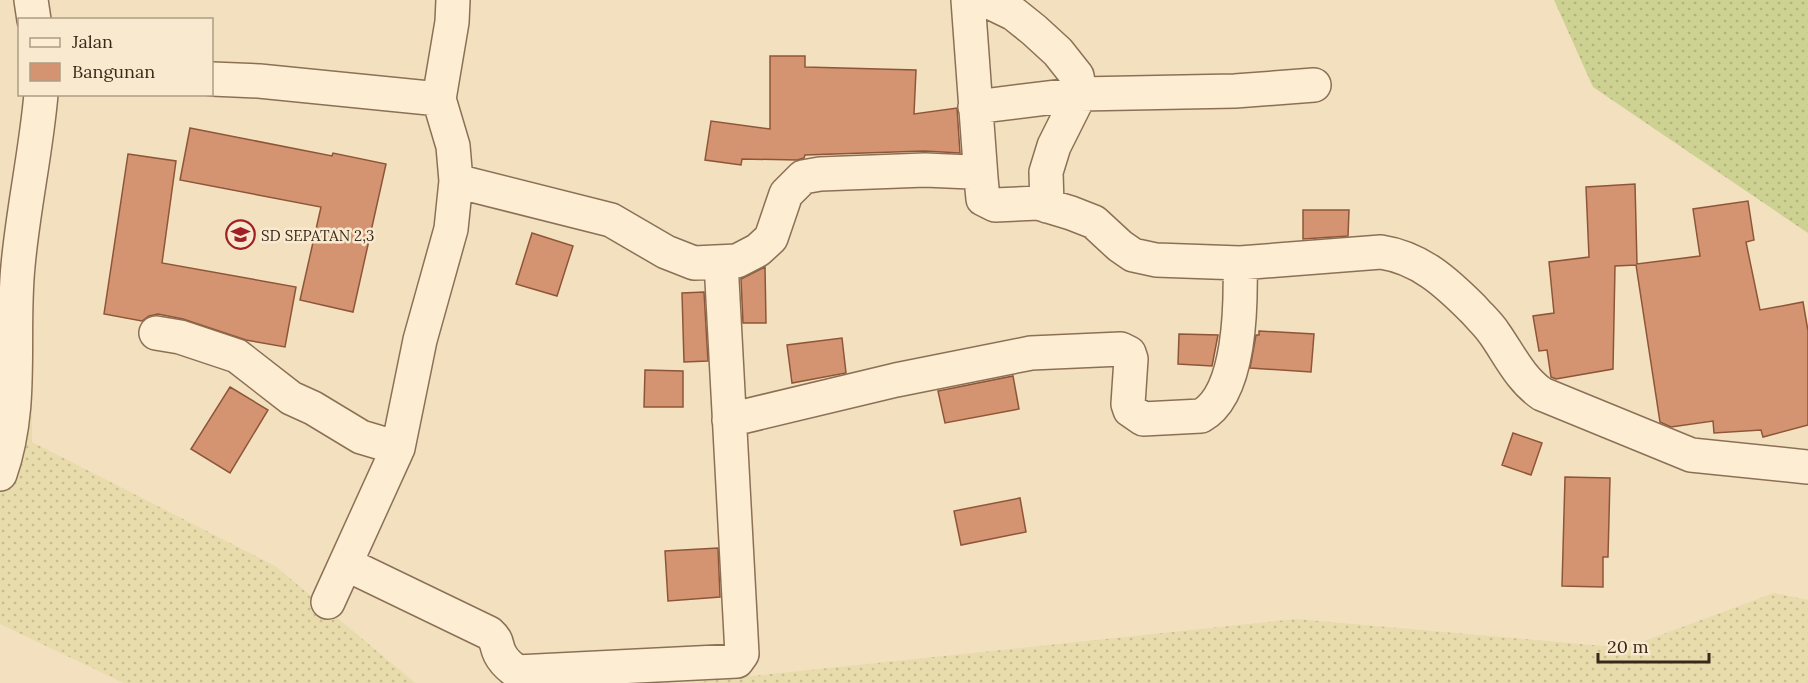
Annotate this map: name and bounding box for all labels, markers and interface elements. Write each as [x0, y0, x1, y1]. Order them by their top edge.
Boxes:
legend [18, 18, 213, 96]
text: Jalan [71, 30, 113, 53]
text: Bangunan [72, 60, 155, 83]
school or university icon: SD SEPATAN 2,3 [224, 219, 256, 251]
place label: SD SEPATAN 2,3 [261, 226, 374, 245]
scale bar [1598, 626, 1709, 664]
text: 20 m [1607, 635, 1649, 658]

